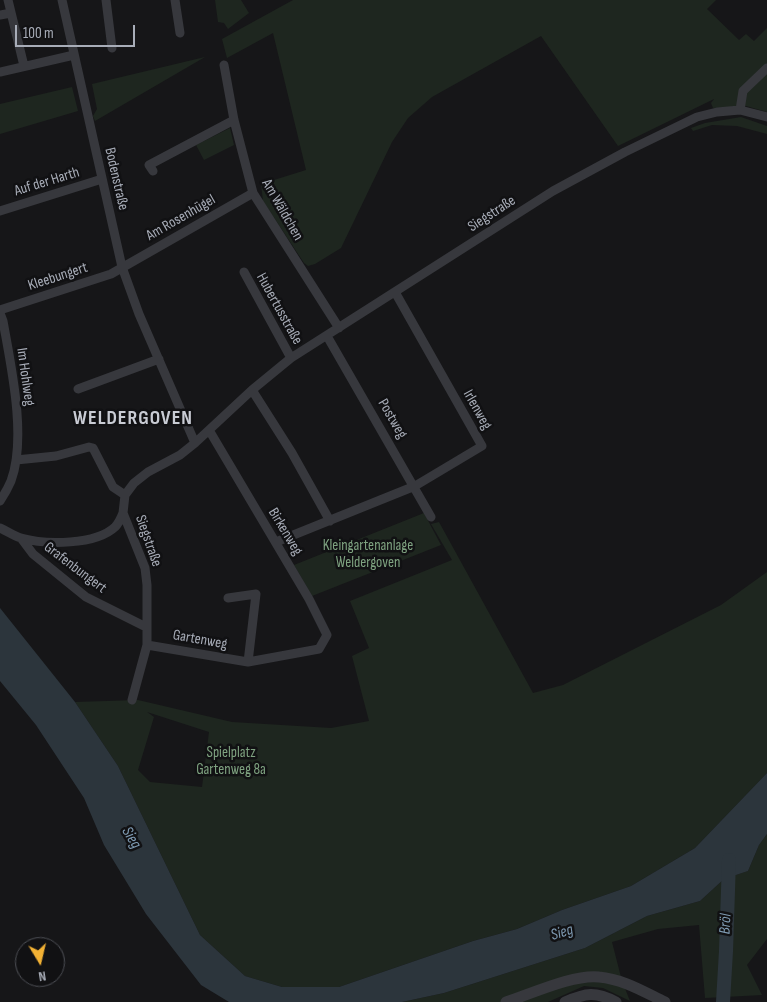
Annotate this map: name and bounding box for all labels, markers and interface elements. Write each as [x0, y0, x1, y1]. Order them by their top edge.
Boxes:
scale bar [18, 15, 138, 47]
text: 100 m [23, 24, 54, 43]
street label: Bodenstraße [100, 146, 132, 212]
street label: Auf der Harth [12, 164, 82, 200]
street label: Am Wäldchen [257, 176, 307, 244]
street label: Am Rosenhügel [143, 191, 219, 245]
street label: Siegstraße [465, 192, 519, 236]
street label: Kleebungert [26, 259, 90, 295]
street label: Hubertusstraße [252, 270, 306, 348]
street label: Im Hohlweg [12, 347, 38, 407]
street label: Irlenweg [459, 387, 495, 433]
street label: Postweg [373, 396, 411, 442]
district label: WELDERGOVEN [72, 407, 194, 431]
street label: Birkenweg [264, 505, 306, 559]
street label: Siegstraße [131, 513, 165, 569]
park label: Kleingartenanlage Weldergoven [323, 537, 413, 572]
street label: Grafenbungert [40, 539, 110, 597]
street label: Gartenweg [171, 626, 229, 654]
park label: Spielplatz Gartenweg 8a [196, 744, 266, 779]
water label: Sieg [117, 823, 145, 853]
water label: Bröl [716, 913, 736, 935]
water label: Sieg [549, 921, 575, 945]
north arrow [15, 937, 65, 987]
text: N [37, 967, 47, 985]

